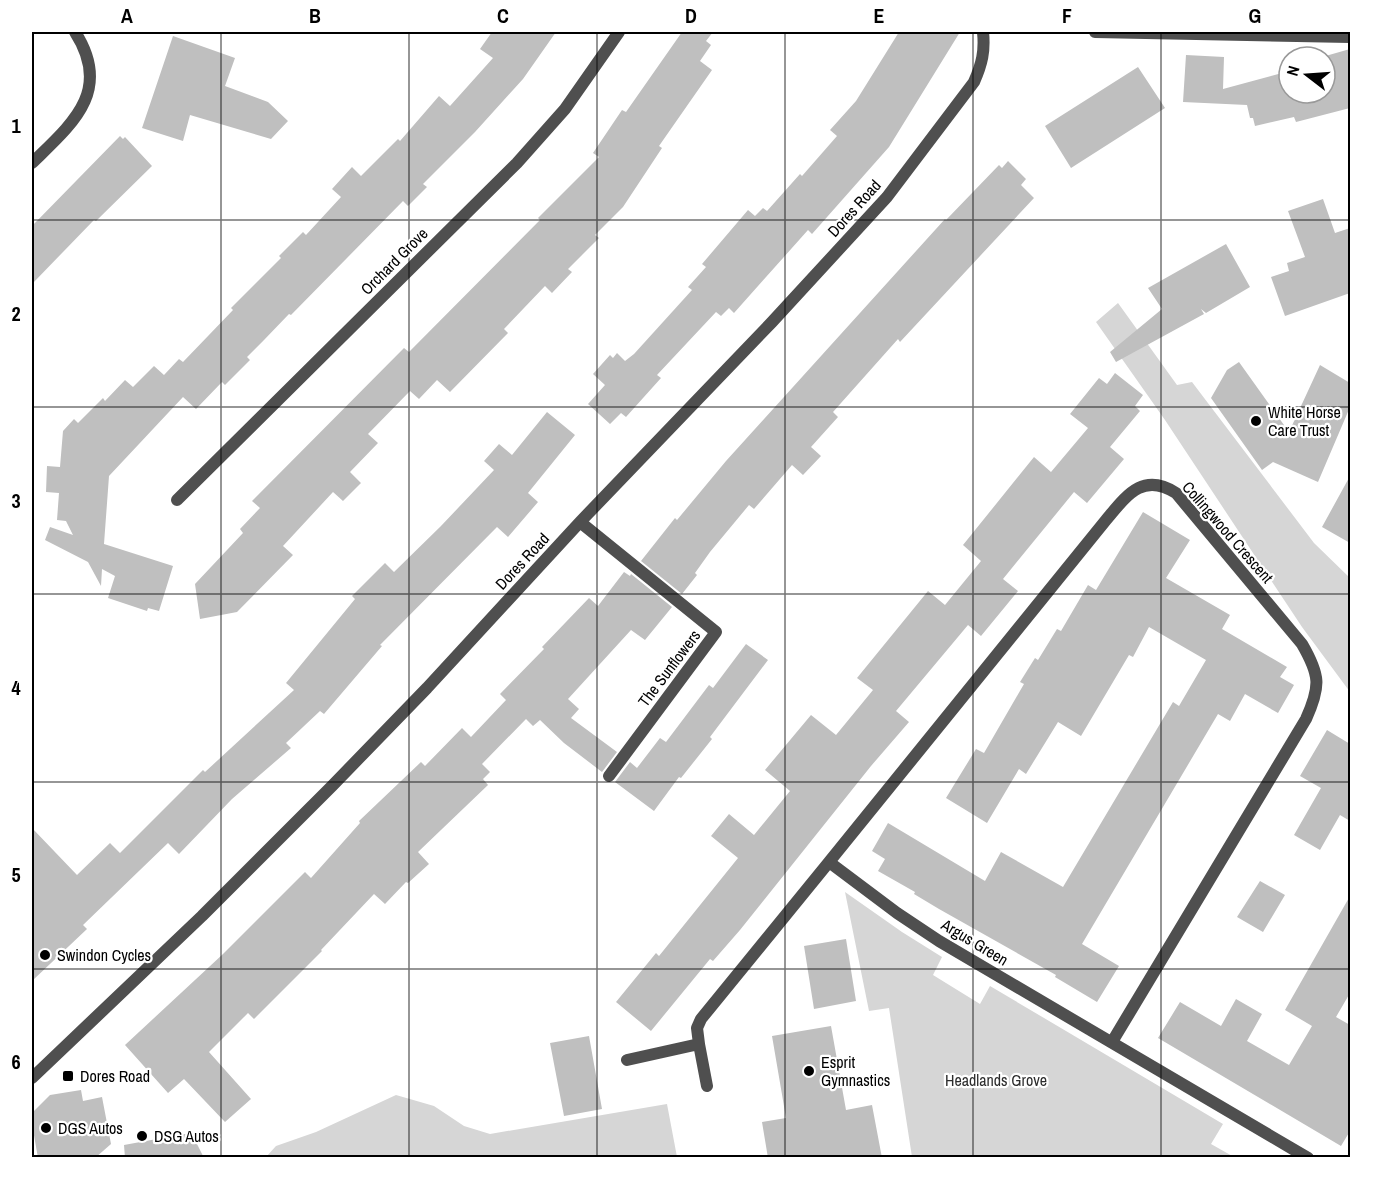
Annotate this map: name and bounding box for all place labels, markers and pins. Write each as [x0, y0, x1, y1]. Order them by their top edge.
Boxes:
place label: White Horse Care Trust [1268, 401, 1341, 441]
marker: White Horse Care Trust [1249, 414, 1263, 428]
place label: Swindon Cycles [57, 944, 151, 966]
marker: Swindon Cycles [38, 948, 52, 962]
place label: Esprit Gymnastics [821, 1051, 890, 1091]
marker: Esprit Gymnastics [802, 1064, 816, 1078]
place label: Dores Road [80, 1065, 150, 1087]
marker: Dores Road [61, 1069, 75, 1083]
place label: DGS Autos [58, 1117, 123, 1139]
marker: DGS Autos [39, 1121, 53, 1135]
place label: DSG Autos [154, 1125, 219, 1147]
marker: DSG Autos [135, 1129, 149, 1143]

